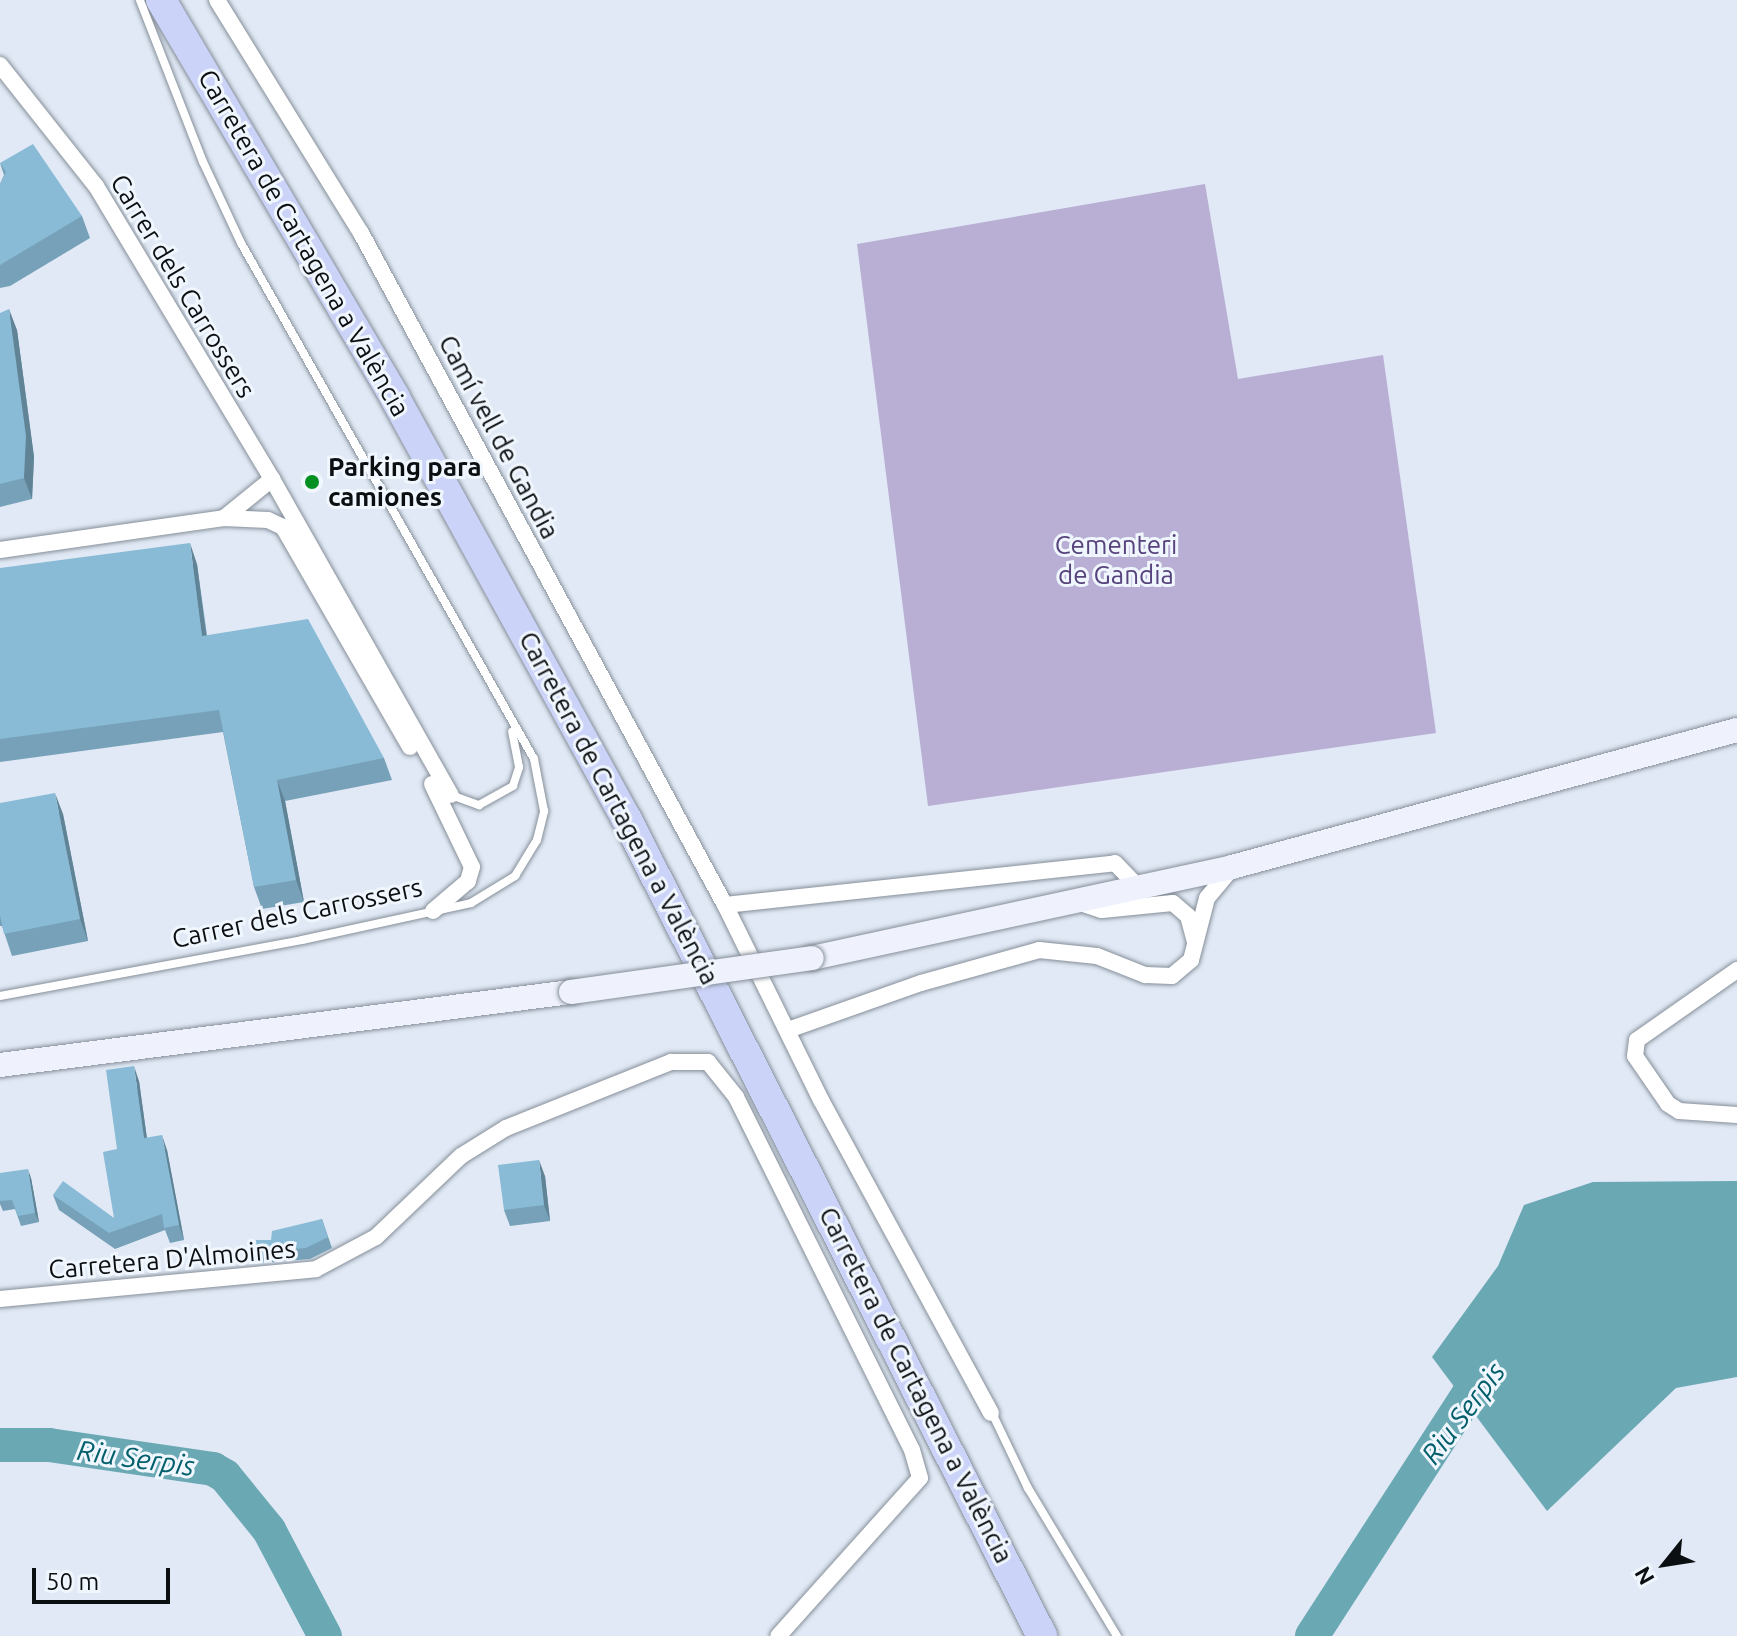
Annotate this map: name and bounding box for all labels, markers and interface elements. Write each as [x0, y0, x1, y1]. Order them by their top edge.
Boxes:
street label: Carretera de Cartagena a València [192, 64, 416, 422]
street label: Carrer dels Carrossers [104, 169, 262, 403]
street label: Camí vell de Gandia [432, 330, 566, 544]
place label: Parking para camiones [328, 451, 482, 512]
marker: Parking para camiones [303, 473, 321, 491]
park label: Cementeri de Gandia [1055, 529, 1177, 590]
street label: Carretera de Cartagena a València [512, 626, 726, 990]
street label: Carrer dels Carrossers [169, 871, 425, 955]
street label: Carretera de Cartagena a València [812, 1202, 1020, 1568]
street label: Carretera D'Almoines [47, 1233, 297, 1285]
water label: Riu Serpis [1414, 1356, 1512, 1470]
water label: Riu Serpis [75, 1433, 197, 1483]
north arrow [1625, 1524, 1705, 1604]
scale bar [36, 1552, 174, 1602]
text: N [1629, 1563, 1659, 1590]
text: 50 m [46, 1568, 99, 1595]

